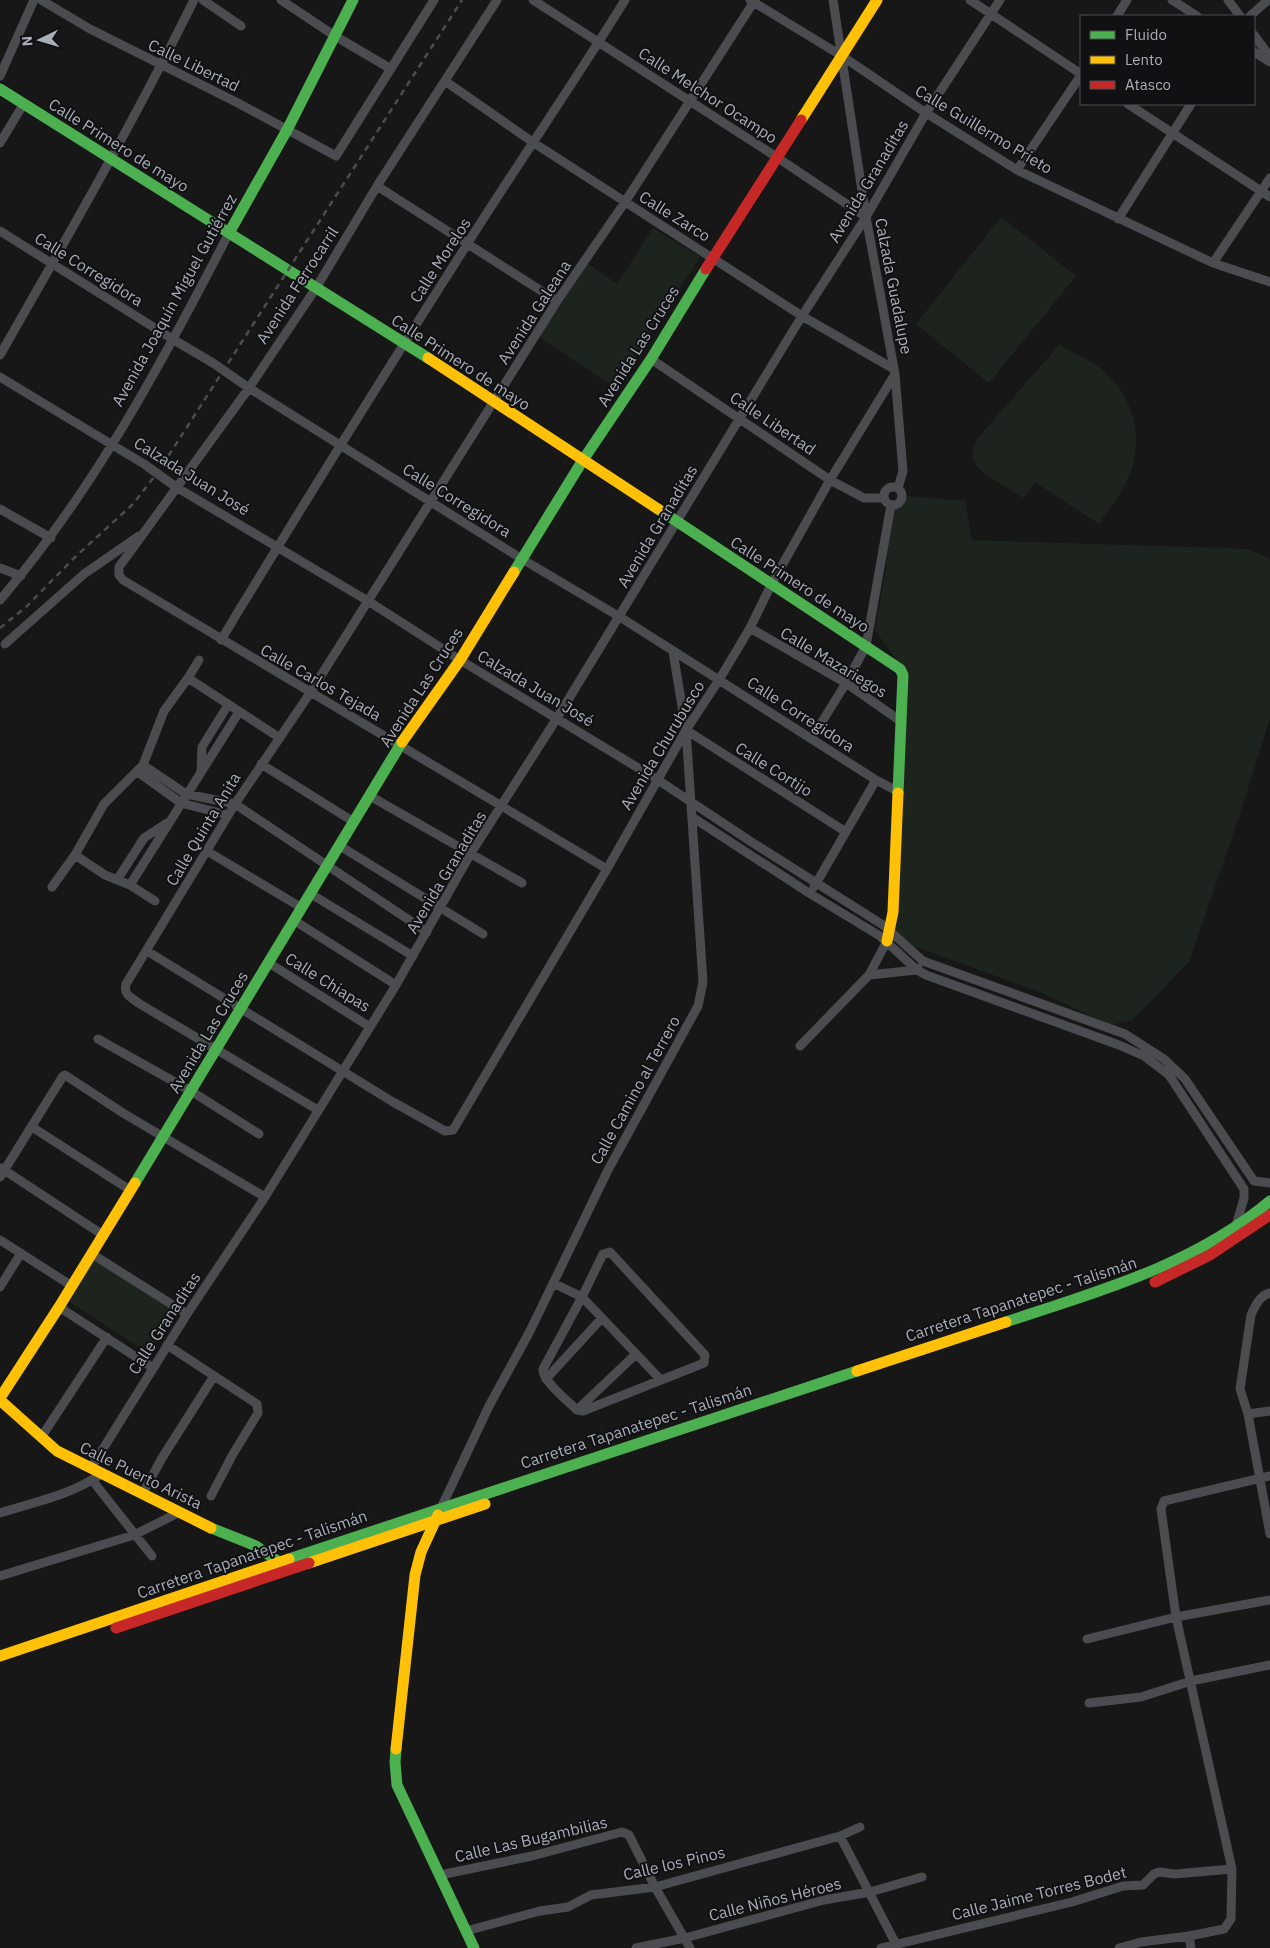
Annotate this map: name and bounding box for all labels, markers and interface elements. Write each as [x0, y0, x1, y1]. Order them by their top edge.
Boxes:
north arrow [15, 15, 65, 65]
legend [1080, 15, 1255, 105]
text: Fluido [1125, 25, 1167, 44]
street label: Calle Libertad [145, 34, 243, 96]
text: N [18, 35, 36, 47]
street label: Calle Melchor Ocampo [635, 43, 781, 147]
text: Lento [1125, 50, 1163, 69]
text: Atasco [1125, 75, 1171, 94]
street label: Calle Guillermo Prieto [912, 80, 1056, 178]
street label: Calle Primero de mayo [45, 94, 193, 196]
street label: Avenida Granaditas [824, 116, 912, 246]
street label: Calle Zarco [636, 186, 714, 246]
street label: Avenida Joaquín Miguel Gutiérrez [107, 190, 241, 410]
street label: Calle Morelos [405, 214, 475, 306]
street label: Calzada Guadalupe [871, 216, 917, 356]
street label: Avenida Ferrocarril [252, 223, 342, 347]
street label: Calle Corregidora [31, 228, 147, 311]
street label: Avenida Galeana [493, 256, 575, 368]
street label: Avenida Las Cruces [593, 282, 683, 410]
street label: Calle Primero de mayo [388, 310, 534, 414]
street label: Calle Libertad [726, 387, 820, 459]
street label: Calzada Juan José [130, 432, 254, 520]
street label: Calle Corregidora [399, 459, 515, 542]
street label: Avenida Granaditas [613, 461, 701, 591]
street label: Calle Primero de mayo [727, 532, 873, 636]
street label: Calle Mazariegos [777, 622, 891, 702]
street label: Avenida Las Cruces [375, 623, 467, 751]
street label: Calle Carlos Tejada [257, 639, 385, 725]
street label: Calzada Juan José [474, 645, 598, 731]
street label: Calle Corregidora [744, 672, 859, 756]
street label: Avenida Churubusco [615, 677, 709, 813]
street label: Calle Cortijo [732, 737, 816, 801]
street label: Calle Quinta Anita [161, 768, 245, 889]
street label: Avenida Granaditas [402, 807, 490, 937]
street label: Calle Chiapas [282, 948, 374, 1016]
street label: Avenida Las Cruces [164, 967, 252, 1097]
street label: Calle Camino al Terrero [586, 1012, 684, 1168]
street label: Carretera Tapanatepec - Talismán [903, 1252, 1139, 1346]
street label: Calle Granaditas [123, 1268, 205, 1378]
street label: Carretera Tapanatepec - Talismán [518, 1379, 754, 1473]
street label: Calle Puerto Arista [77, 1437, 206, 1513]
street label: Carretera Tapanatepec - Talismán [134, 1505, 370, 1603]
street label: Calle Las Bugambilias [453, 1812, 609, 1866]
street label: Calle los Pinos [621, 1842, 727, 1884]
street label: Calle Jaime Torres Bodet [950, 1862, 1128, 1924]
street label: Calle Niños Héroes [707, 1873, 843, 1925]

